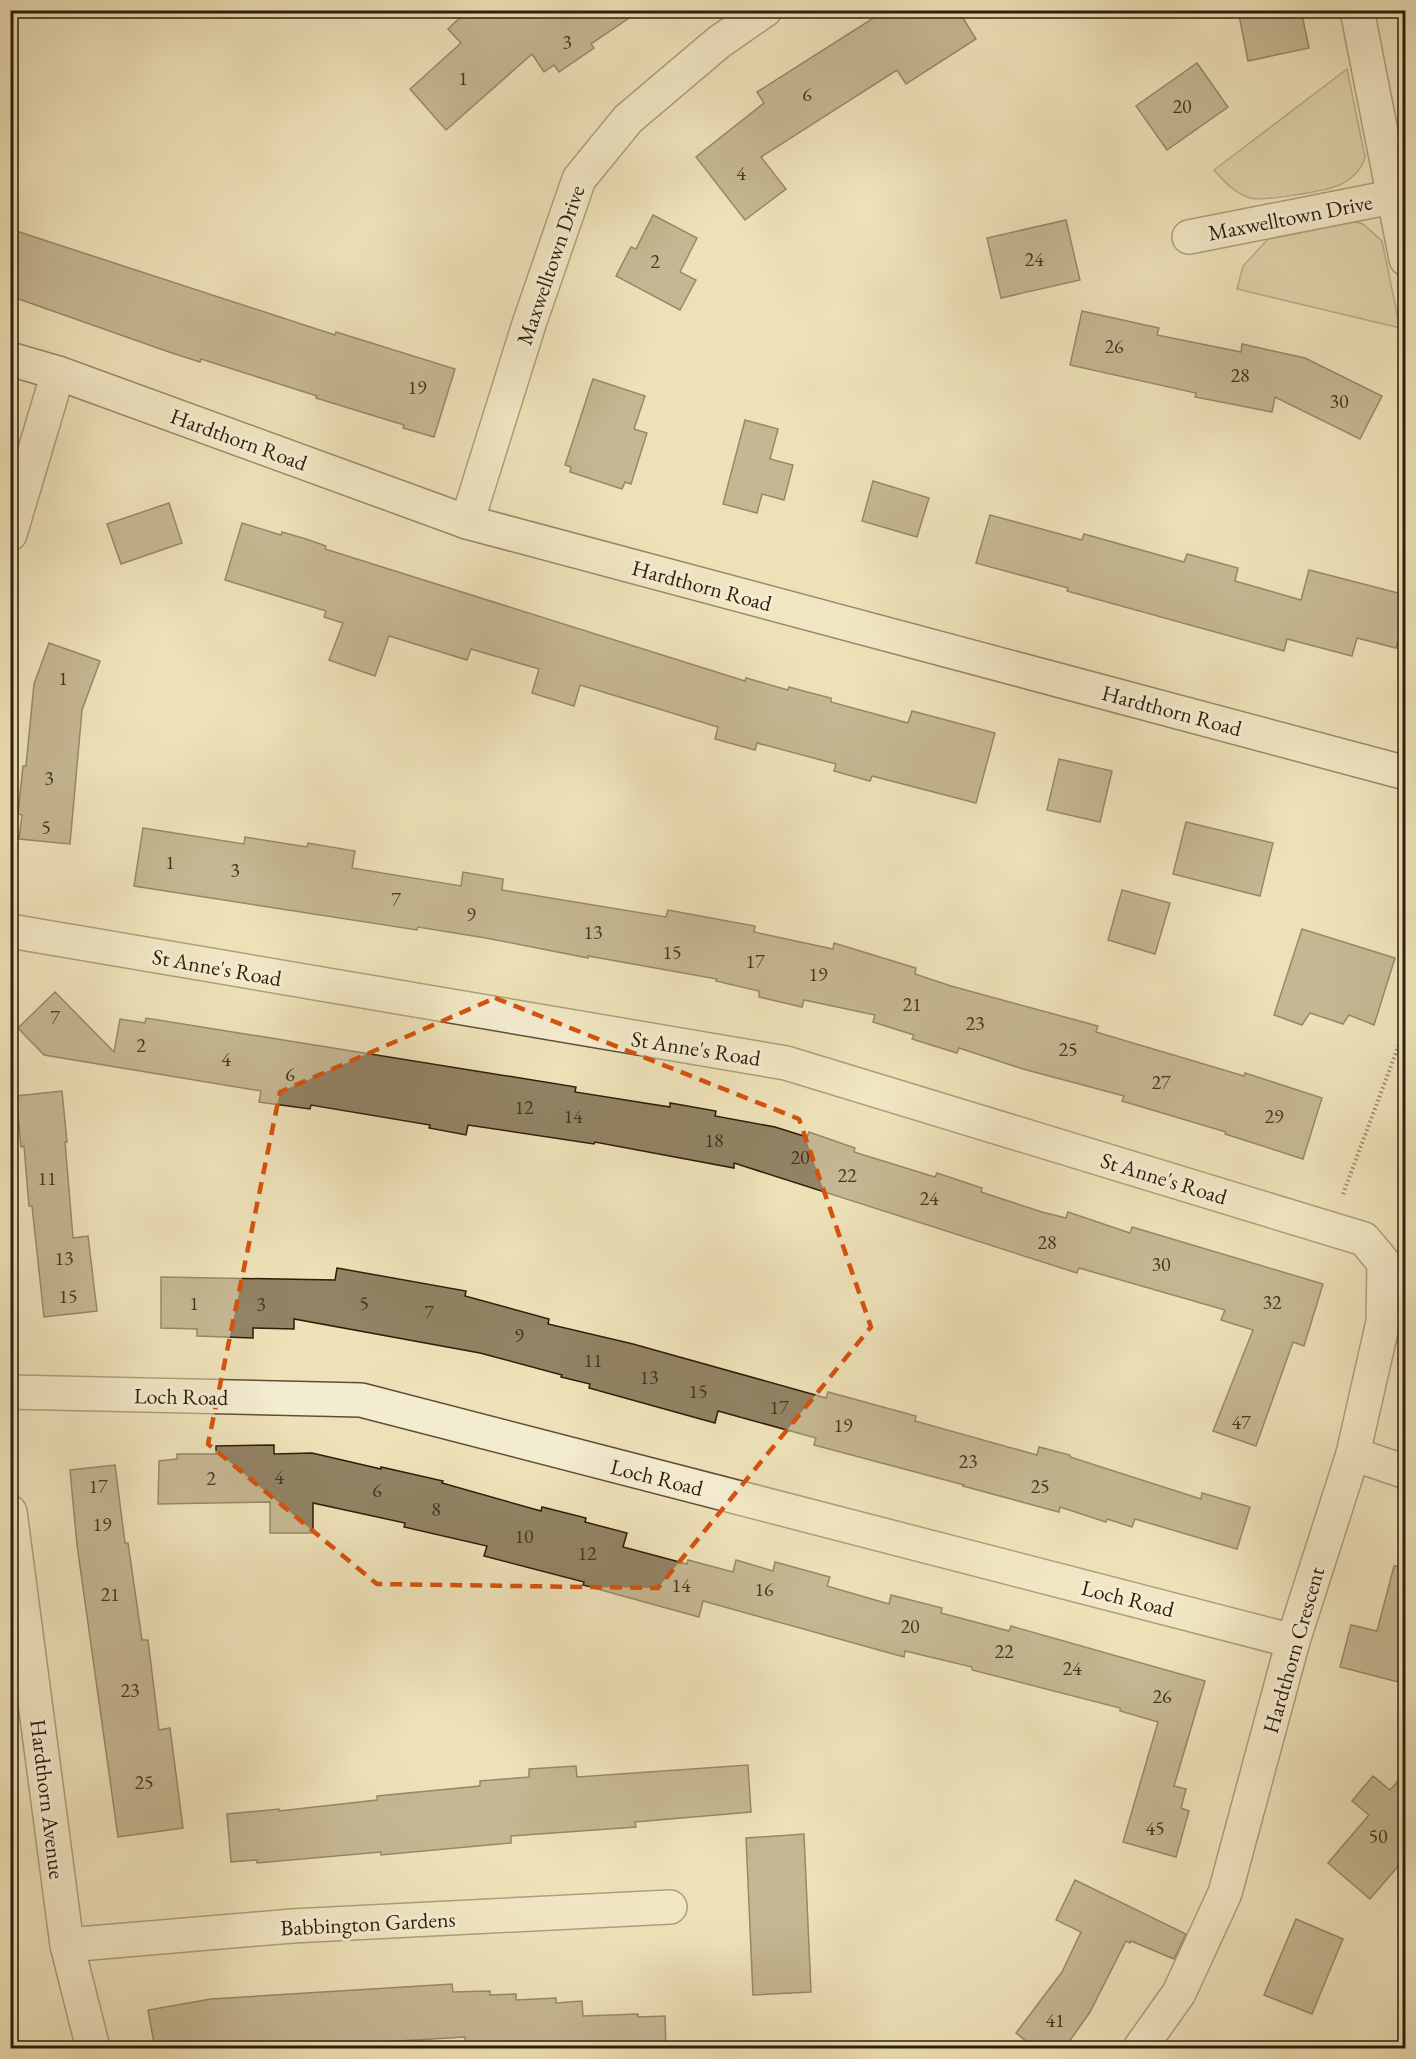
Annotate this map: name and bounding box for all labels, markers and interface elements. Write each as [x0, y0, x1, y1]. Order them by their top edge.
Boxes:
house number: 3 [562, 29, 572, 55]
house number: 1 [458, 65, 468, 91]
house number: 6 [802, 81, 812, 107]
house number: 20 [1172, 93, 1192, 119]
house number: 4 [736, 160, 746, 186]
street label: Maxwelltown Drive [510, 181, 591, 349]
street label: Maxwelltown Drive [1205, 187, 1375, 248]
house number: 24 [1024, 246, 1044, 272]
house number: 2 [650, 248, 660, 274]
house number: 26 [1104, 333, 1124, 359]
house number: 28 [1230, 362, 1250, 388]
house number: 19 [407, 374, 427, 400]
house number: 30 [1329, 388, 1349, 414]
street label: Hardthorn Road [166, 401, 312, 478]
street label: Hardthorn Road [629, 553, 776, 618]
house number: 1 [58, 665, 68, 691]
street label: Hardthorn Road [1099, 678, 1246, 743]
house number: 3 [44, 765, 54, 791]
house number: 5 [41, 814, 51, 840]
house number: 1 [165, 849, 175, 875]
house number: 3 [230, 857, 240, 883]
house number: 7 [391, 886, 401, 912]
house number: 9 [466, 901, 476, 927]
house number: 13 [583, 919, 603, 945]
house number: 15 [662, 939, 682, 965]
street label: St Anne's Road [150, 942, 285, 993]
house number: 17 [745, 948, 765, 974]
house number: 19 [808, 961, 828, 987]
house number: 21 [902, 991, 922, 1017]
house number: 7 [50, 1004, 60, 1030]
house number: 23 [965, 1010, 985, 1036]
street label: St Anne's Road [629, 1024, 764, 1073]
house number: 2 [136, 1032, 146, 1058]
house number: 25 [1058, 1036, 1078, 1062]
house number: 4 [221, 1046, 231, 1072]
house number: 6 [285, 1061, 295, 1087]
house number: 27 [1151, 1069, 1171, 1095]
house number: 12 [514, 1094, 534, 1120]
house number: 14 [563, 1103, 583, 1129]
house number: 29 [1264, 1103, 1284, 1129]
house number: 18 [704, 1127, 724, 1153]
house number: 20 [790, 1144, 810, 1170]
street label: St Anne's Road [1097, 1146, 1231, 1212]
house number: 22 [837, 1162, 857, 1188]
house number: 11 [37, 1165, 57, 1191]
house number: 24 [919, 1185, 939, 1211]
house number: 28 [1037, 1229, 1057, 1255]
house number: 13 [54, 1245, 74, 1271]
house number: 30 [1151, 1251, 1171, 1277]
house number: 15 [58, 1283, 78, 1309]
house number: 32 [1262, 1289, 1282, 1315]
house number: 1 [189, 1290, 199, 1316]
house number: 5 [359, 1290, 369, 1316]
house number: 3 [256, 1291, 266, 1317]
house number: 7 [424, 1299, 434, 1325]
house number: 9 [514, 1322, 524, 1348]
house number: 11 [583, 1347, 603, 1373]
house number: 13 [639, 1364, 659, 1390]
house number: 15 [688, 1378, 708, 1404]
street label: Loch Road [134, 1381, 229, 1412]
house number: 17 [769, 1394, 789, 1420]
house number: 47 [1231, 1409, 1251, 1435]
house number: 19 [833, 1412, 853, 1438]
house number: 23 [958, 1448, 978, 1474]
street label: Loch Road [608, 1452, 707, 1503]
house number: 4 [274, 1464, 284, 1490]
house number: 2 [206, 1465, 216, 1491]
house number: 17 [88, 1473, 108, 1499]
house number: 25 [1030, 1473, 1050, 1499]
house number: 6 [372, 1477, 382, 1503]
house number: 8 [431, 1496, 441, 1522]
house number: 19 [92, 1511, 112, 1537]
house number: 10 [514, 1523, 534, 1549]
house number: 12 [577, 1540, 597, 1566]
street label: Hardthorn Crescent [1256, 1563, 1331, 1737]
house number: 14 [671, 1572, 691, 1598]
street label: Loch Road [1079, 1573, 1178, 1624]
house number: 16 [754, 1576, 774, 1602]
house number: 21 [100, 1581, 120, 1607]
house number: 20 [900, 1613, 920, 1639]
house number: 22 [994, 1638, 1014, 1664]
house number: 24 [1062, 1655, 1082, 1681]
house number: 23 [120, 1677, 140, 1703]
house number: 26 [1152, 1683, 1172, 1709]
street label: Hardthorn Avenue [23, 1718, 72, 1881]
house number: 25 [134, 1769, 154, 1795]
house number: 45 [1145, 1815, 1165, 1841]
house number: 50 [1368, 1823, 1388, 1849]
street label: Babbington Gardens [280, 1904, 456, 1943]
house number: 41 [1045, 2007, 1065, 2033]

